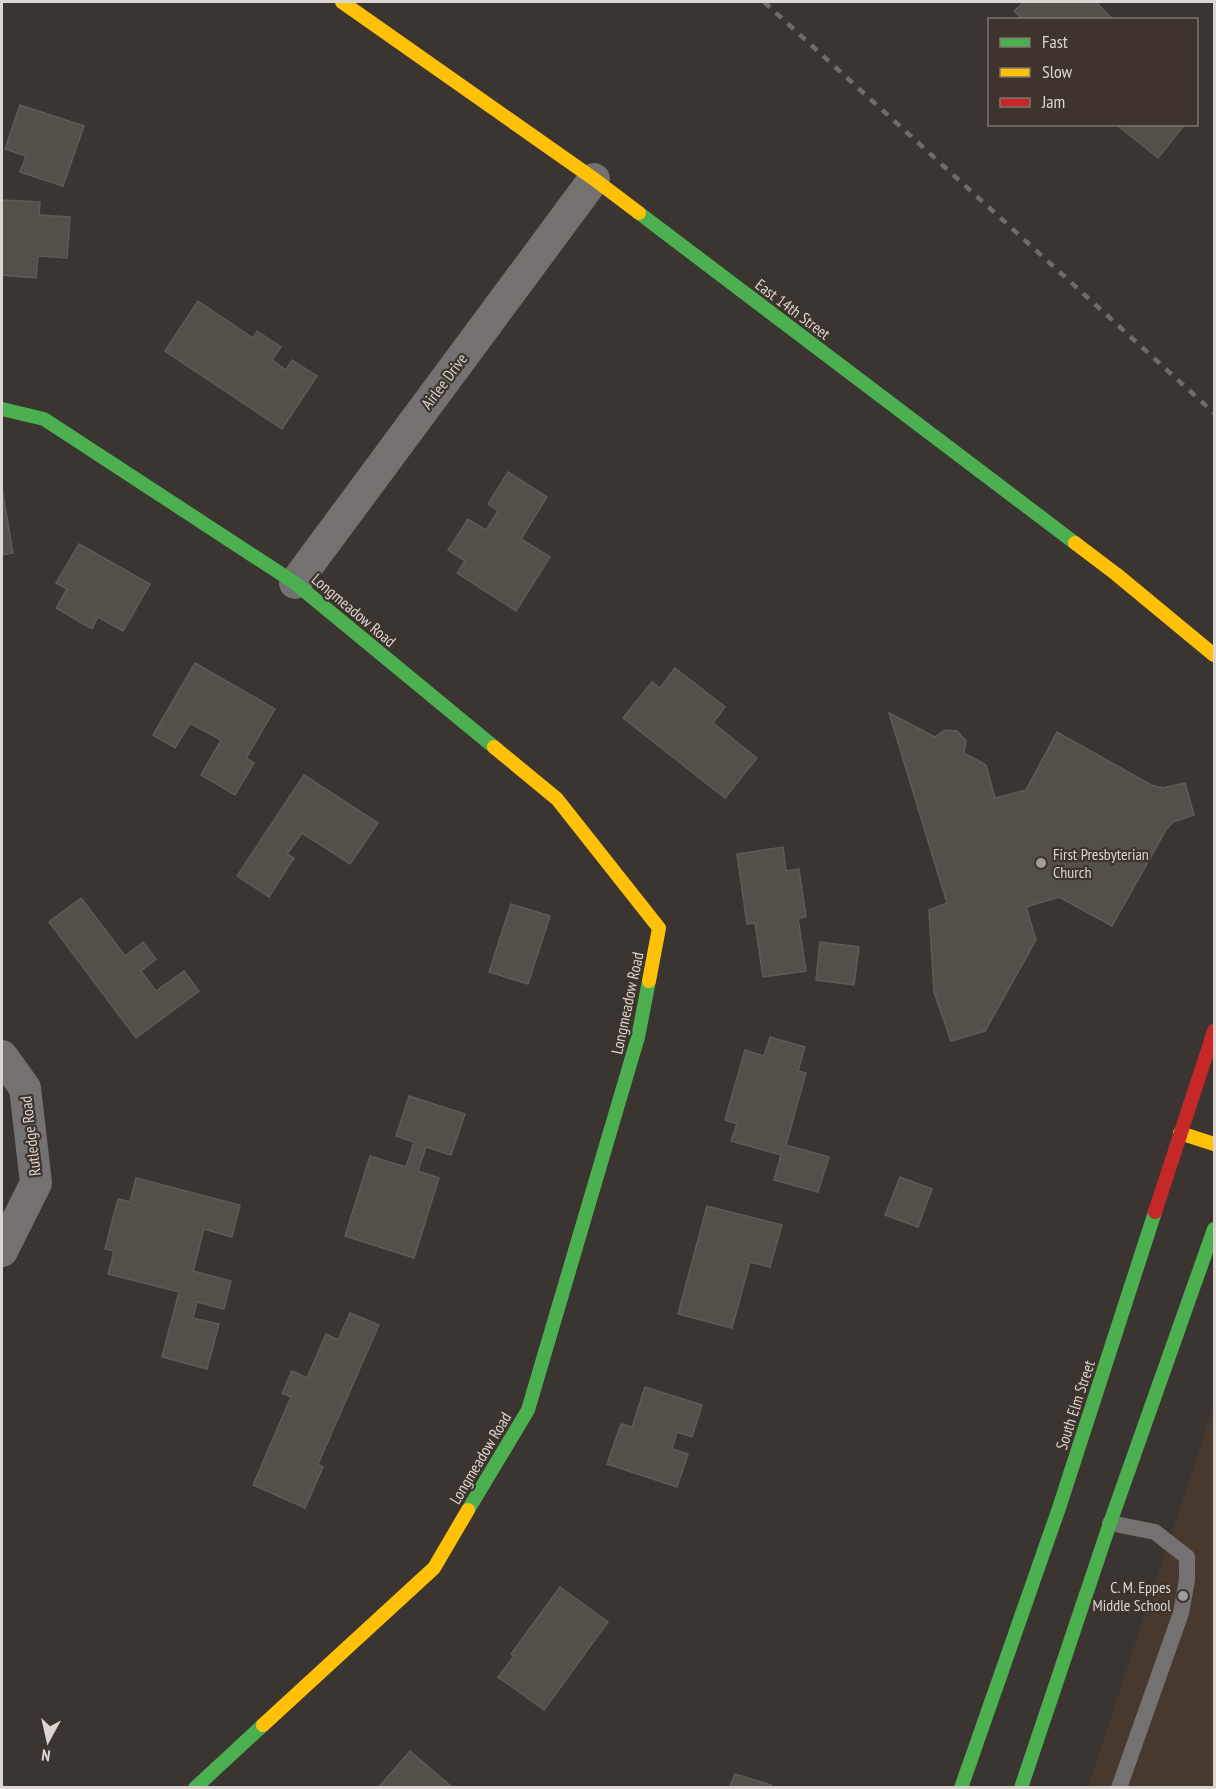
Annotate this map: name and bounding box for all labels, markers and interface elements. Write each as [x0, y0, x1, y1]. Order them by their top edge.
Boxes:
legend [988, 18, 1198, 126]
text: Fast [1042, 30, 1068, 53]
text: Slow [1042, 60, 1073, 83]
text: Jam [1041, 90, 1065, 113]
street label: East 14th Street [752, 274, 835, 344]
street label: Airlee Drive [417, 349, 471, 413]
street label: Longmeadow Road [308, 569, 400, 651]
place label: First Presbyterian Church [1053, 844, 1149, 882]
marker: First Presbyterian Church [1034, 856, 1048, 870]
street label: Longmeadow Road [606, 950, 648, 1056]
street label: Rutledge Road [15, 1095, 45, 1177]
street label: South Elm Street [1051, 1357, 1099, 1452]
street label: Longmeadow Road [445, 1408, 515, 1508]
place label: C. M. Eppes Middle School [1093, 1577, 1171, 1615]
marker: C. M. Eppes Middle School [1176, 1589, 1190, 1603]
north arrow [18, 1711, 78, 1771]
text: N [40, 1745, 52, 1766]

